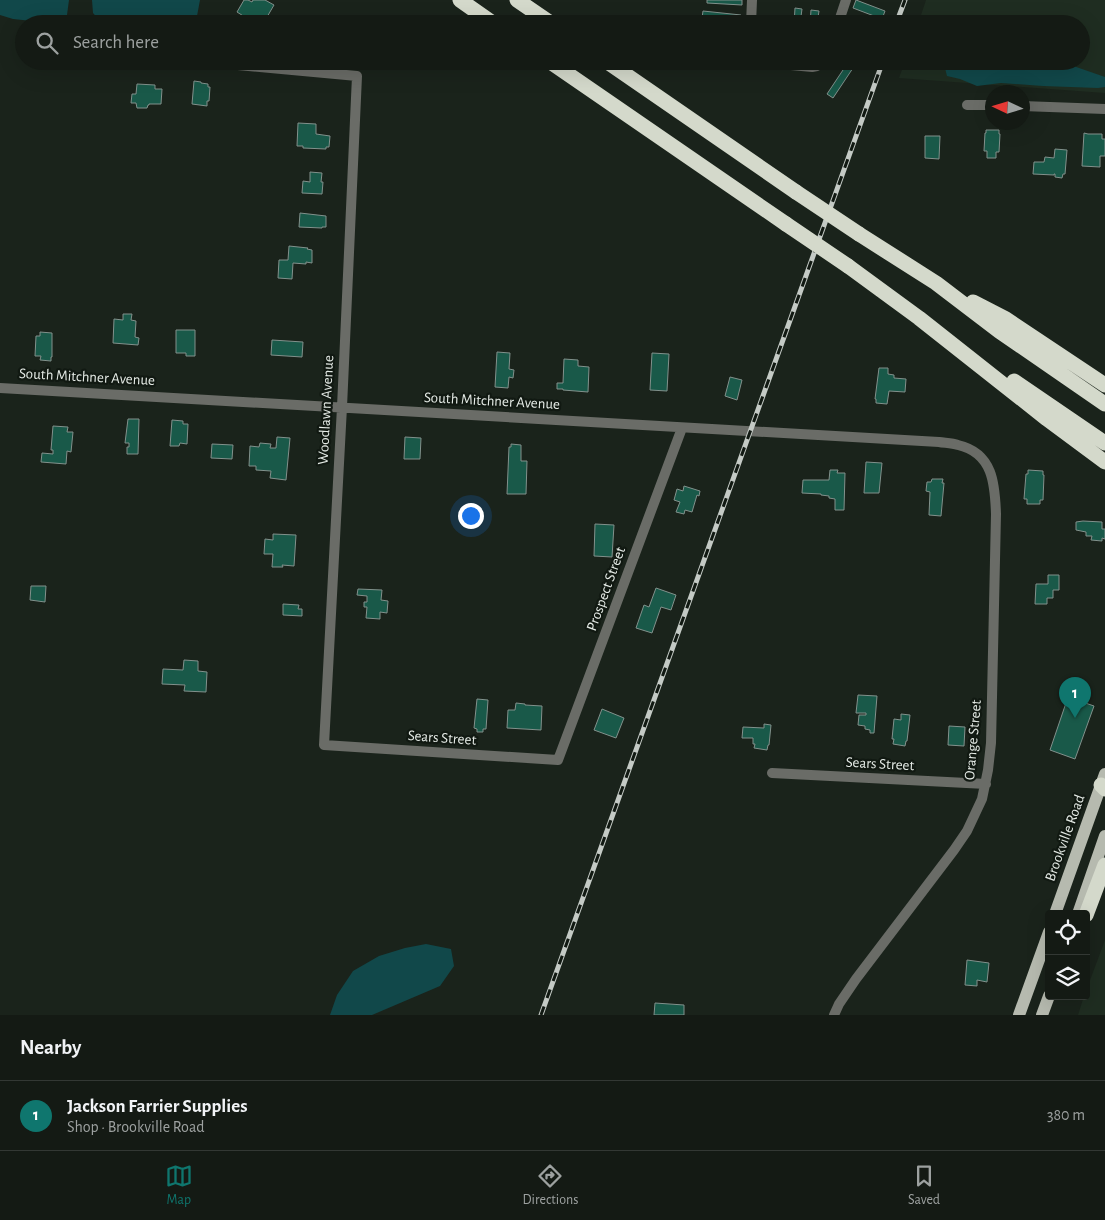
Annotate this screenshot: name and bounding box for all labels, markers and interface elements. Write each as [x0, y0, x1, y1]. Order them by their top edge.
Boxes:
search box [15, 15, 1090, 70]
icon: search [33, 29, 61, 57]
text: Search here [73, 33, 159, 52]
north arrow [985, 85, 1030, 130]
street label: Woodlawn Avenue [316, 355, 336, 465]
street label: South Mitchner Avenue [19, 366, 155, 388]
street label: South Mitchner Avenue [424, 390, 560, 412]
your location [458, 503, 484, 529]
street label: Prospect Street [584, 545, 628, 633]
pin: 1 [1059, 677, 1091, 718]
street label: Orange Street [962, 699, 984, 781]
street label: Sears Street [407, 728, 477, 748]
street label: Sears Street [845, 755, 915, 773]
street label: Brookville Road [1042, 793, 1088, 883]
map controls [1045, 910, 1090, 1000]
button: locate [1045, 910, 1090, 955]
button: layers [1045, 955, 1090, 1000]
text: Nearby [20, 1037, 81, 1058]
text: Jackson Farrier Supplies [67, 1097, 247, 1116]
text: 1 [33, 1107, 39, 1123]
text: 380 m [1047, 1107, 1085, 1123]
text: Shop · Brookville Road [67, 1119, 205, 1135]
tab: Map [165, 1162, 193, 1209]
tab: Directions [523, 1162, 578, 1209]
tab: Saved [908, 1162, 940, 1209]

